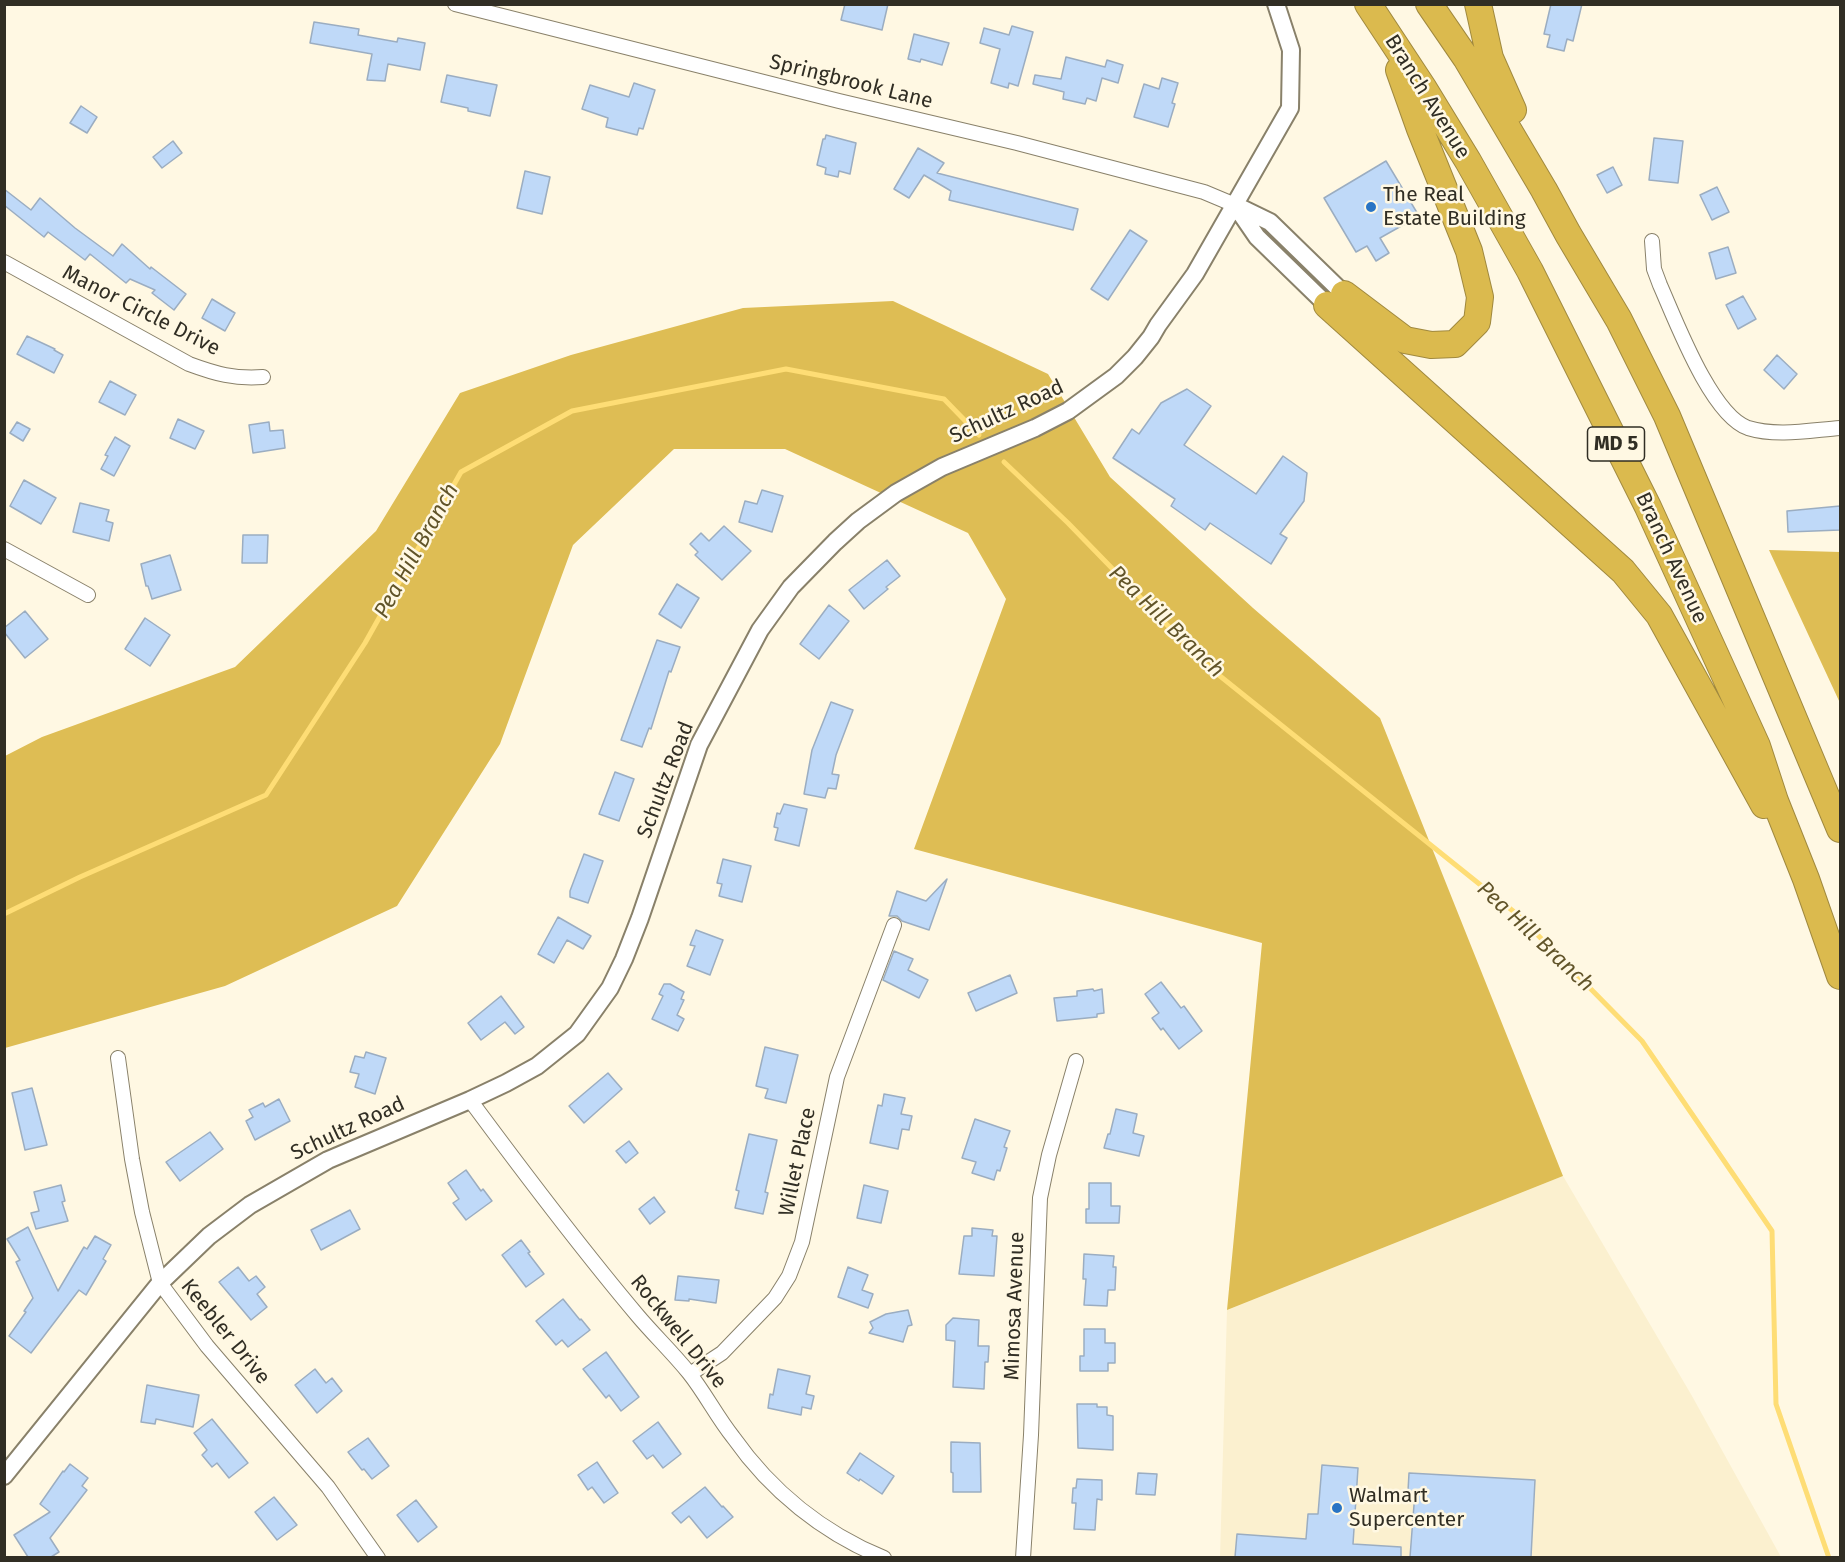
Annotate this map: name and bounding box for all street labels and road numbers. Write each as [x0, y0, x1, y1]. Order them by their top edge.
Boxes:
street label: Branch Avenue [1379, 30, 1475, 164]
street label: Springbrook Lane [767, 50, 935, 114]
street label: Manor Circle Drive [58, 260, 224, 362]
street label: Schultz Road [946, 375, 1068, 449]
road number: MD 5 [1588, 427, 1644, 461]
street label: Branch Avenue [1630, 489, 1712, 627]
street label: Schultz Road [632, 718, 700, 842]
street label: Schultz Road [287, 1092, 409, 1166]
street label: Willet Place [774, 1105, 822, 1219]
street label: Mimosa Avenue [1000, 1231, 1030, 1381]
street label: Rockwell Drive [624, 1270, 732, 1394]
street label: Keebler Drive [175, 1274, 275, 1390]

